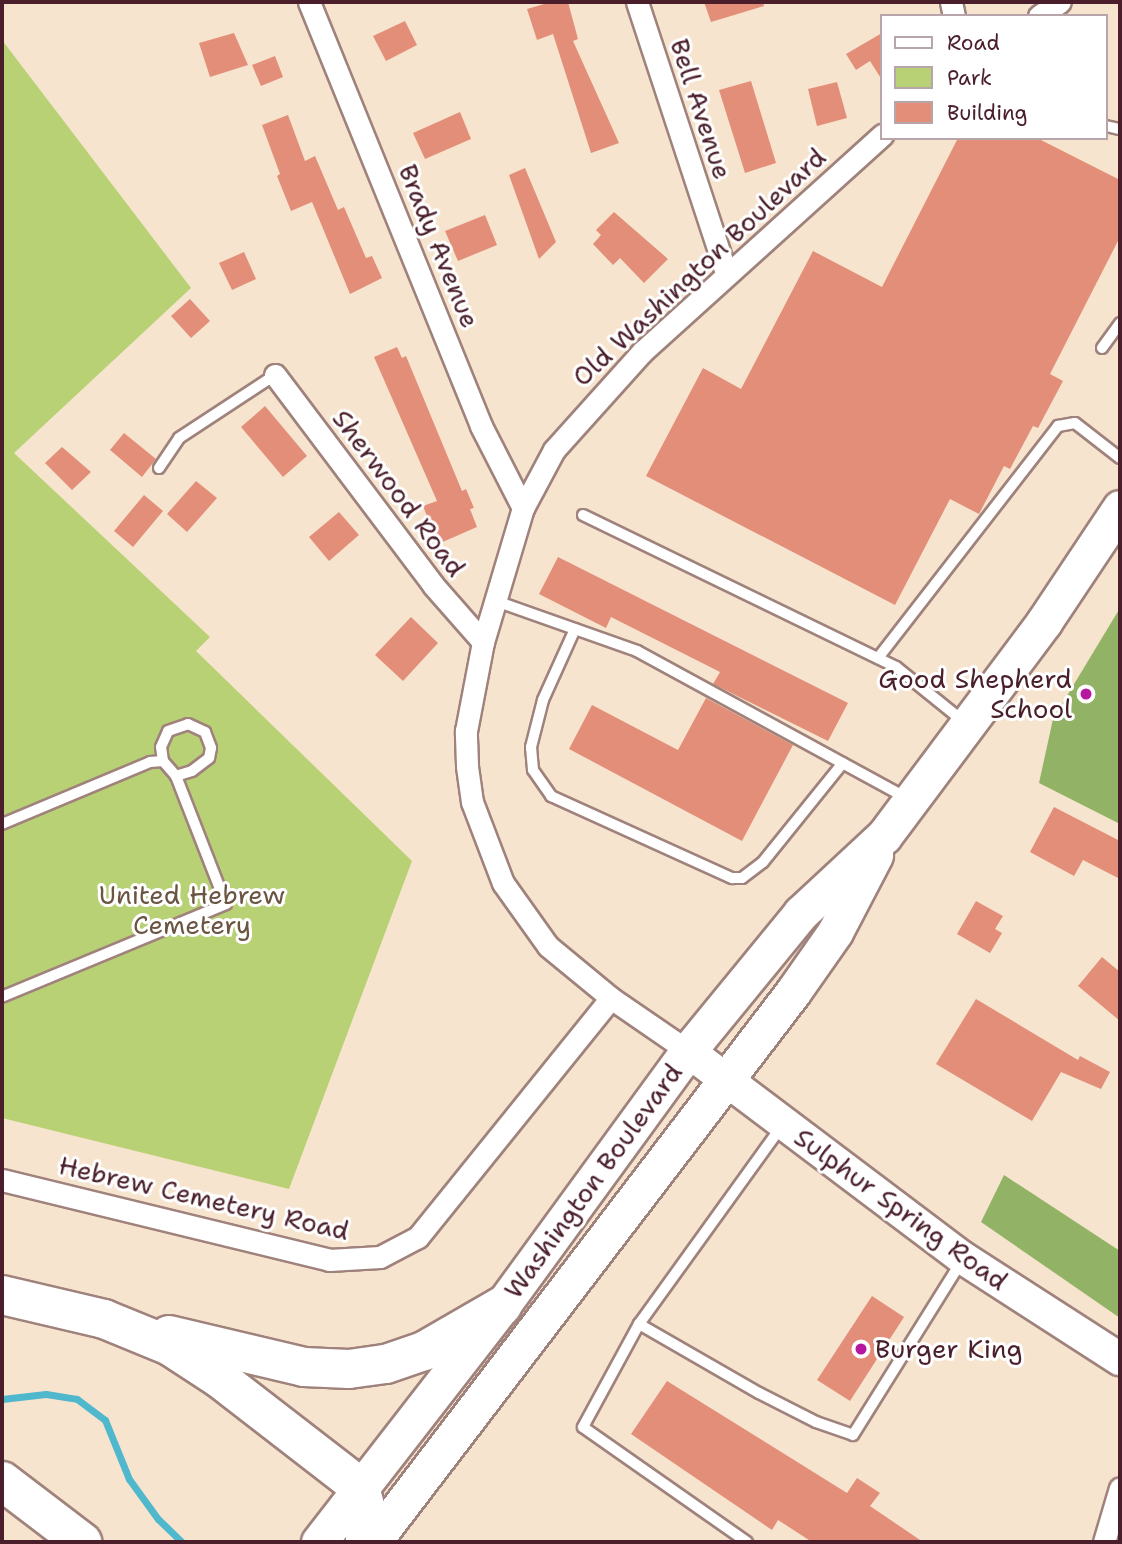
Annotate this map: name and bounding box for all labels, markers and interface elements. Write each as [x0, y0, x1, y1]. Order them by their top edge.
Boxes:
legend [880, 14, 1108, 140]
text: Road [947, 29, 1000, 57]
street label: Bell Avenue [664, 35, 738, 183]
text: Park [947, 64, 992, 92]
text: Building [947, 99, 1027, 127]
street label: Old Washington Boulevard [566, 141, 832, 393]
street label: Brady Avenue [392, 160, 486, 332]
street label: Sherwood Road [326, 403, 472, 583]
place label: Good Shepherd School [878, 663, 1072, 724]
marker: Good Shepherd School [1078, 686, 1094, 702]
park label: United Hebrew Cemetery [99, 879, 285, 940]
street label: Washington Boulevard [497, 1057, 689, 1305]
street label: Sulphur Spring Road [788, 1121, 1014, 1297]
street label: Hebrew Cemetery Road [56, 1149, 352, 1247]
place label: Burger King [875, 1333, 1022, 1365]
marker: Burger King [853, 1341, 869, 1357]

